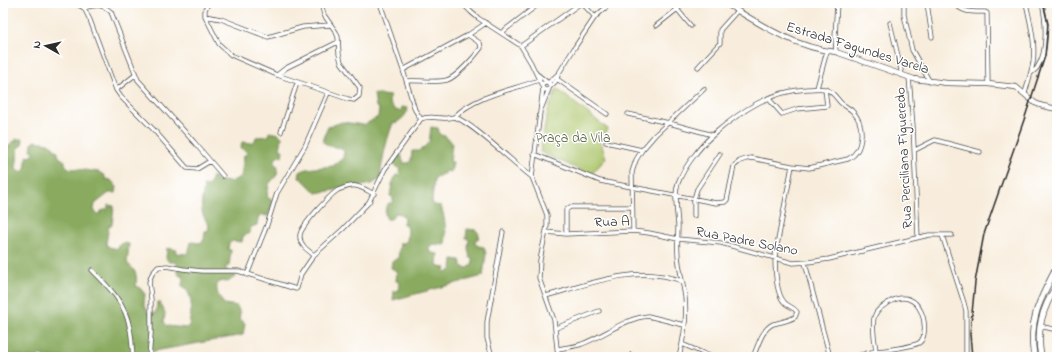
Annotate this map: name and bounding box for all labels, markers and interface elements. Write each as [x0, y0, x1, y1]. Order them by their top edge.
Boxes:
street label: Estrada Fagundes Varela [783, 17, 932, 81]
north arrow [26, 26, 66, 66]
text: N [29, 40, 46, 50]
street label: Rua Perciliana Figueredo [890, 87, 920, 229]
park label: Praça da Vila [535, 128, 611, 149]
street label: Rua A [594, 211, 630, 234]
street label: Rua Padre Solano [694, 221, 800, 262]

